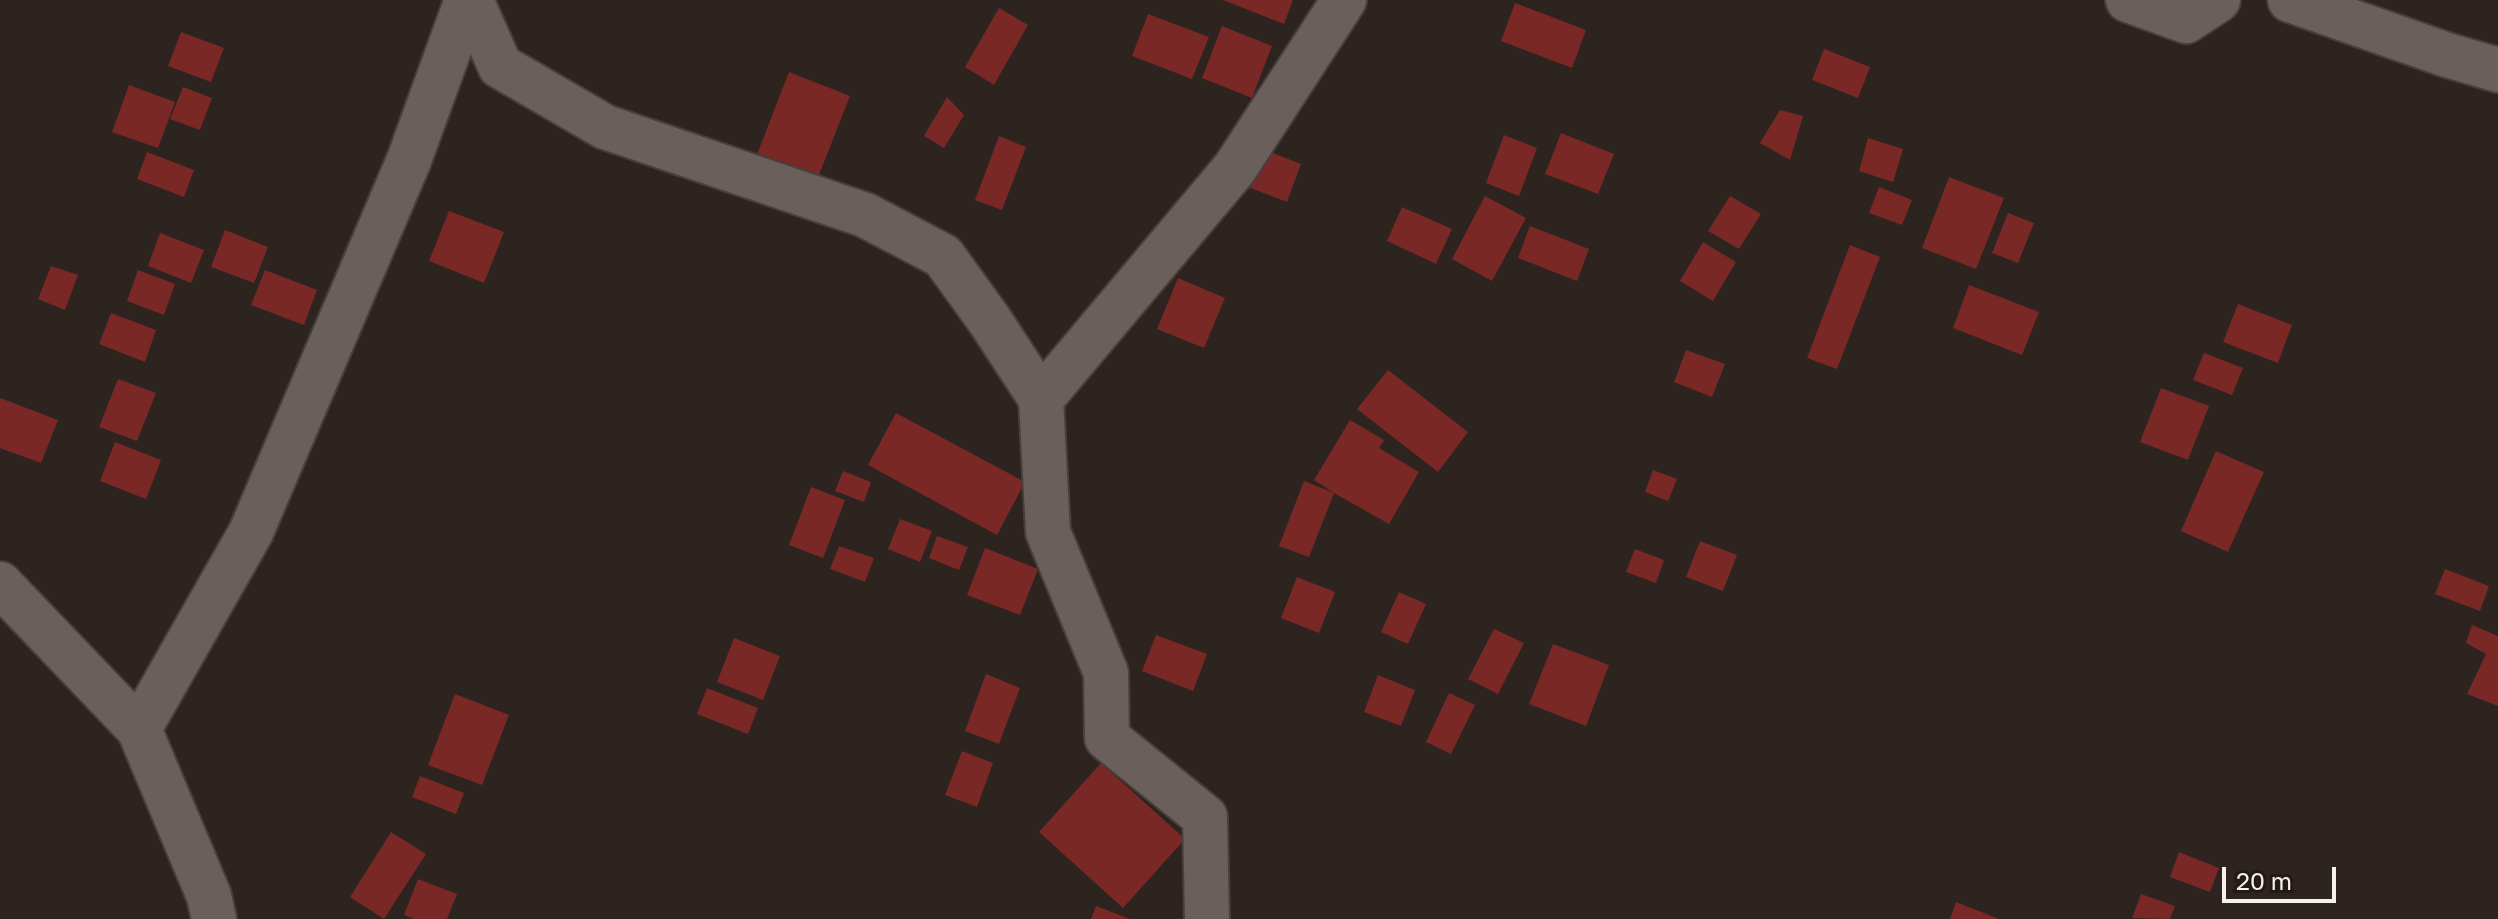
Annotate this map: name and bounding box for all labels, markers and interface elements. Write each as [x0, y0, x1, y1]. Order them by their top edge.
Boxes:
scale bar [2226, 851, 2340, 901]
text: 20 m [2236, 866, 2292, 895]

